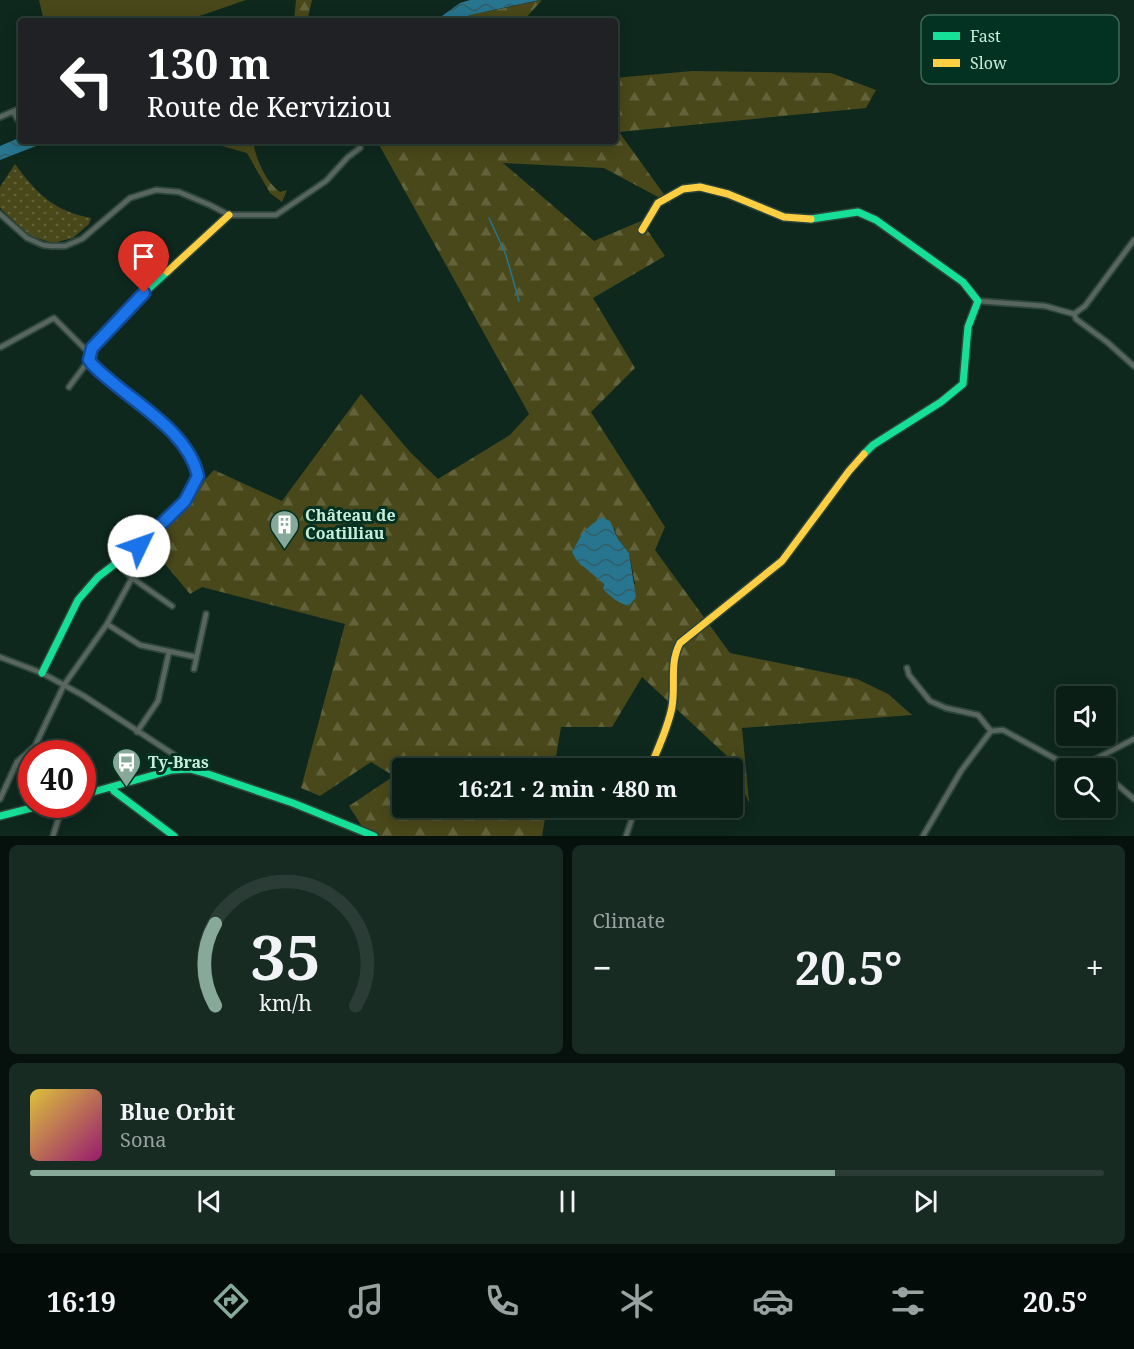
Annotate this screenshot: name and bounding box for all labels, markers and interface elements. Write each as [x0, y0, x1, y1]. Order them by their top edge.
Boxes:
legend [921, 15, 1119, 84]
text: Fast [970, 25, 1001, 47]
text: 130 m [147, 34, 271, 91]
icon: left [48, 42, 126, 120]
text: Slow [970, 52, 1007, 74]
text: Route de Kerviziou [147, 88, 391, 125]
pin [118, 231, 169, 293]
icon: arrive [127, 240, 160, 273]
place label: Château de Coatilliau [305, 504, 396, 544]
building icon: Château de Coatilliau [268, 508, 300, 550]
position arrow [107, 514, 171, 578]
map controls [1056, 686, 1116, 818]
button: sound [1056, 686, 1116, 746]
speed limit sign: 40 [18, 740, 96, 818]
bus stop icon: Ty-Bras [111, 746, 143, 788]
place label: Ty-Bras [148, 751, 209, 773]
button: search [1056, 758, 1116, 818]
text: 16:21 · 2 min · 480 m [458, 773, 677, 803]
text: Climate [593, 907, 665, 934]
text: 35 [250, 913, 321, 998]
text: 20.5° [795, 937, 902, 998]
text: − [593, 945, 612, 990]
text: + [1086, 945, 1104, 990]
text: km/h [259, 989, 312, 1018]
text: Blue Orbit [120, 1096, 235, 1126]
text: Sona [120, 1126, 167, 1153]
icon: previous [193, 1185, 226, 1218]
icon: pause [551, 1185, 584, 1218]
icon: next [909, 1185, 942, 1218]
icon: directions [210, 1280, 252, 1322]
icon: music [345, 1280, 387, 1322]
icon: phone [481, 1280, 523, 1322]
icon: climate [616, 1280, 658, 1322]
icon: car [752, 1280, 794, 1322]
icon: filters [887, 1280, 929, 1322]
text: 16:19 [47, 1283, 116, 1320]
text: 20.5° [1023, 1283, 1087, 1320]

